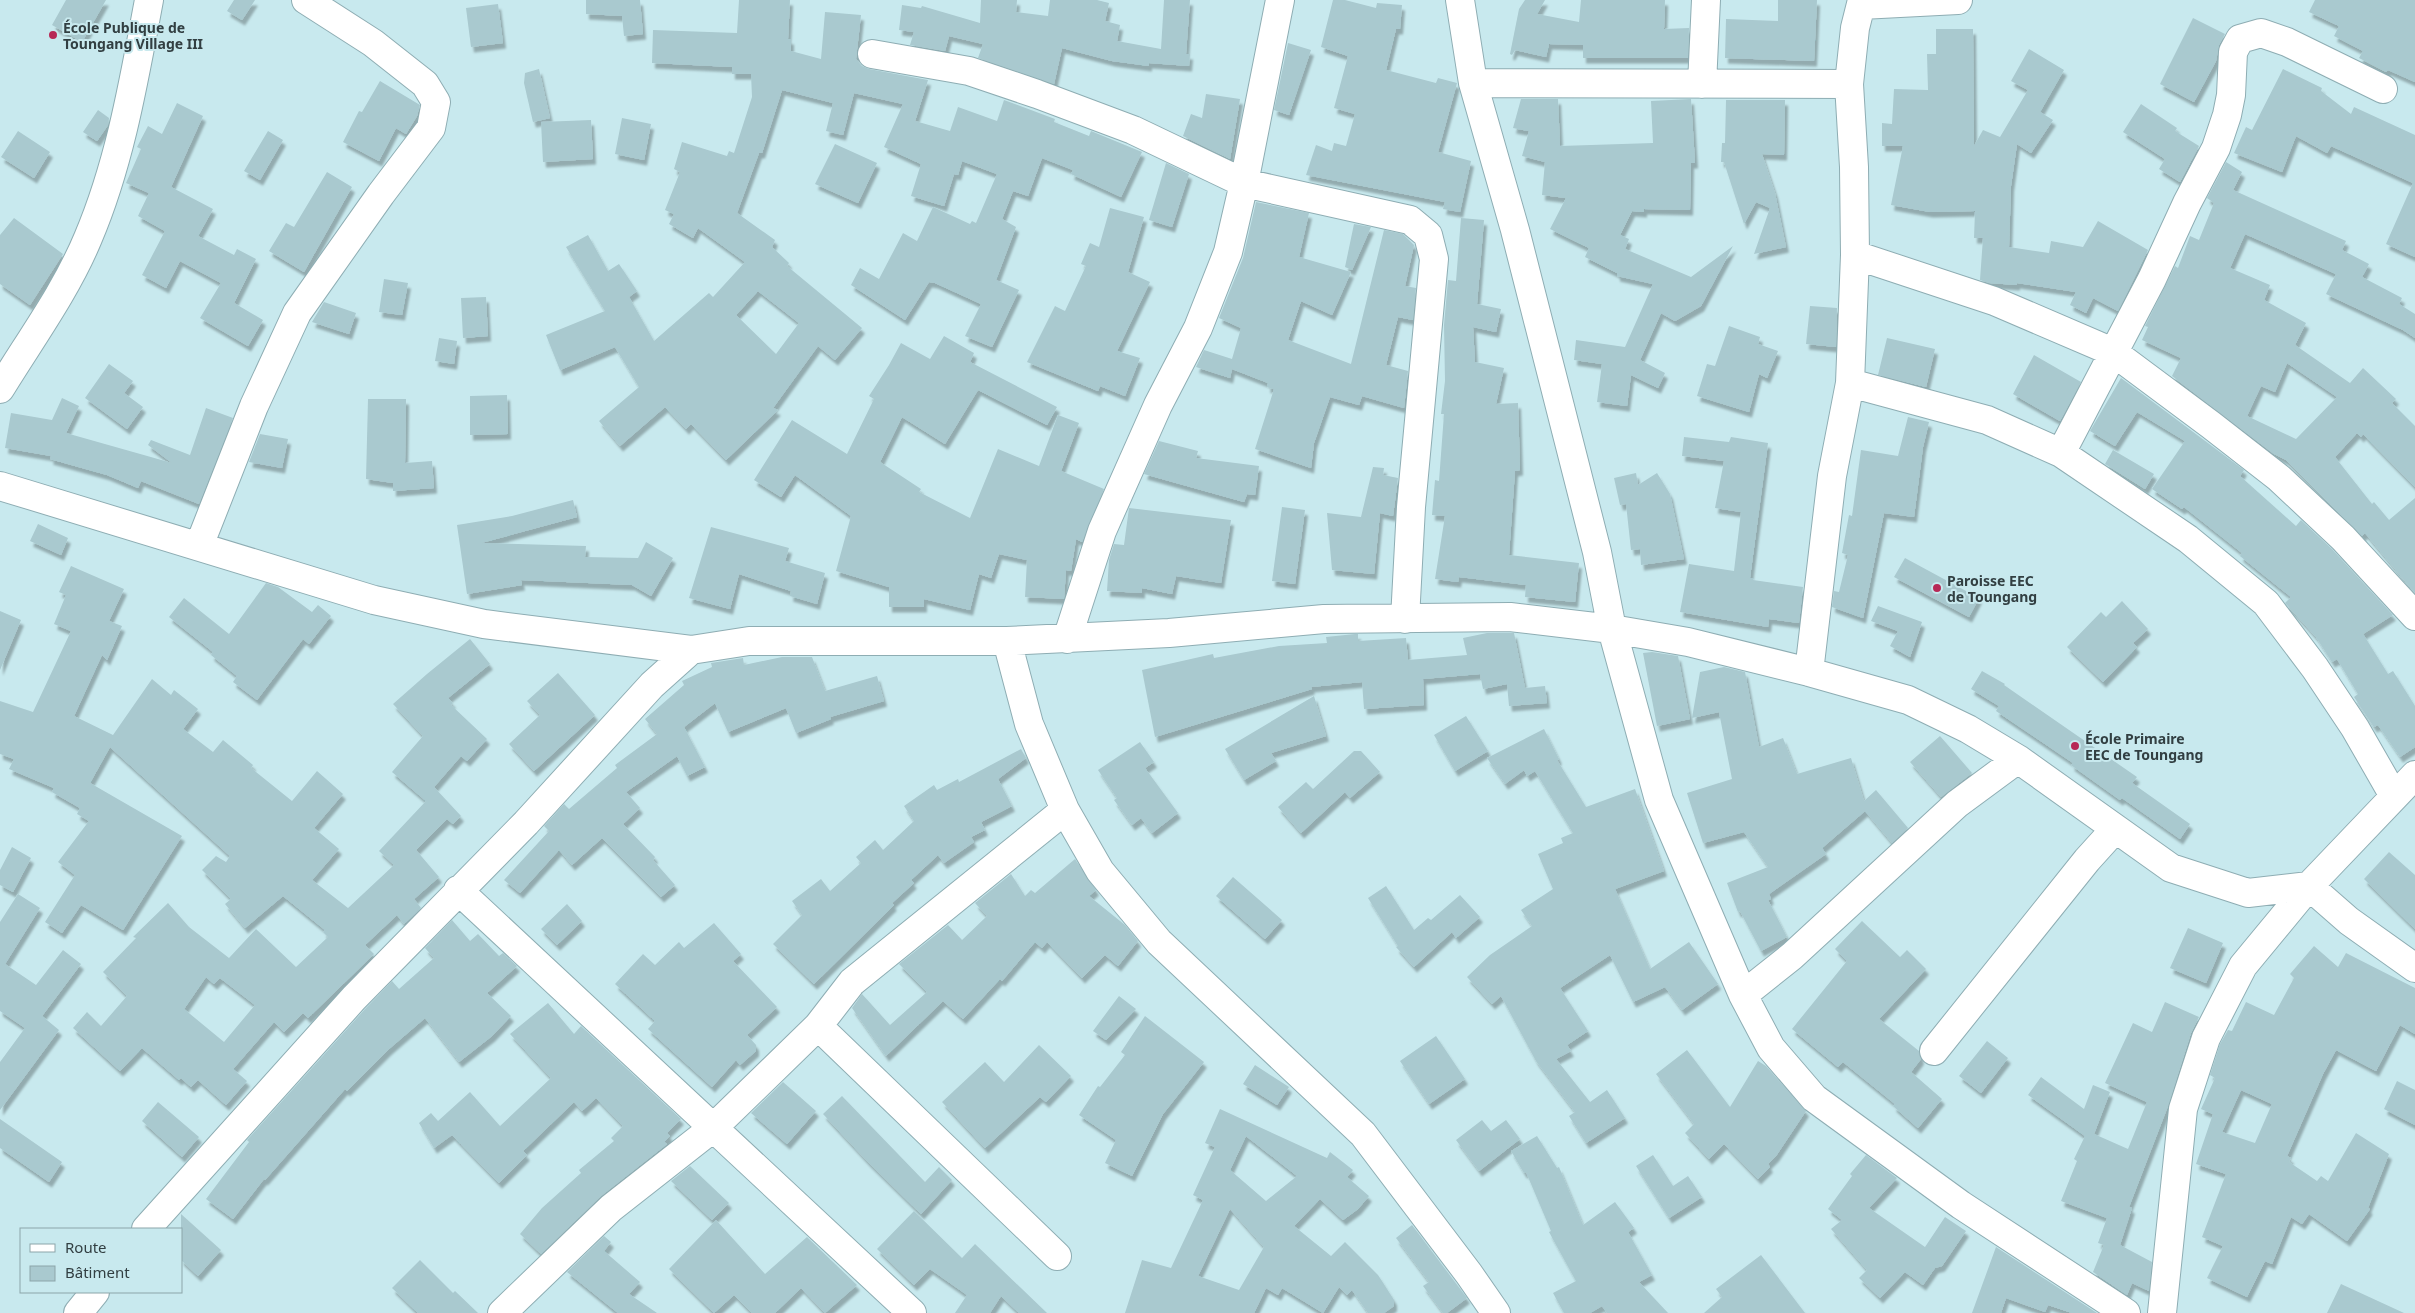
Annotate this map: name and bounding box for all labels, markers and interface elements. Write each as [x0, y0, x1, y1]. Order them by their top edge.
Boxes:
place label: École Publique de Toungang Village III [63, 18, 203, 53]
marker: École Publique de Toungang Village III [47, 29, 59, 41]
place label: Paroisse EEC de Toungang [1947, 571, 2037, 606]
marker: Paroisse EEC de Toungang [1931, 582, 1943, 594]
place label: École Primaire EEC de Toungang [2085, 729, 2203, 764]
marker: École Primaire EEC de Toungang [2069, 740, 2081, 752]
legend [20, 1228, 182, 1293]
text: Route [65, 1237, 107, 1257]
text: Bâtiment [65, 1262, 130, 1282]

